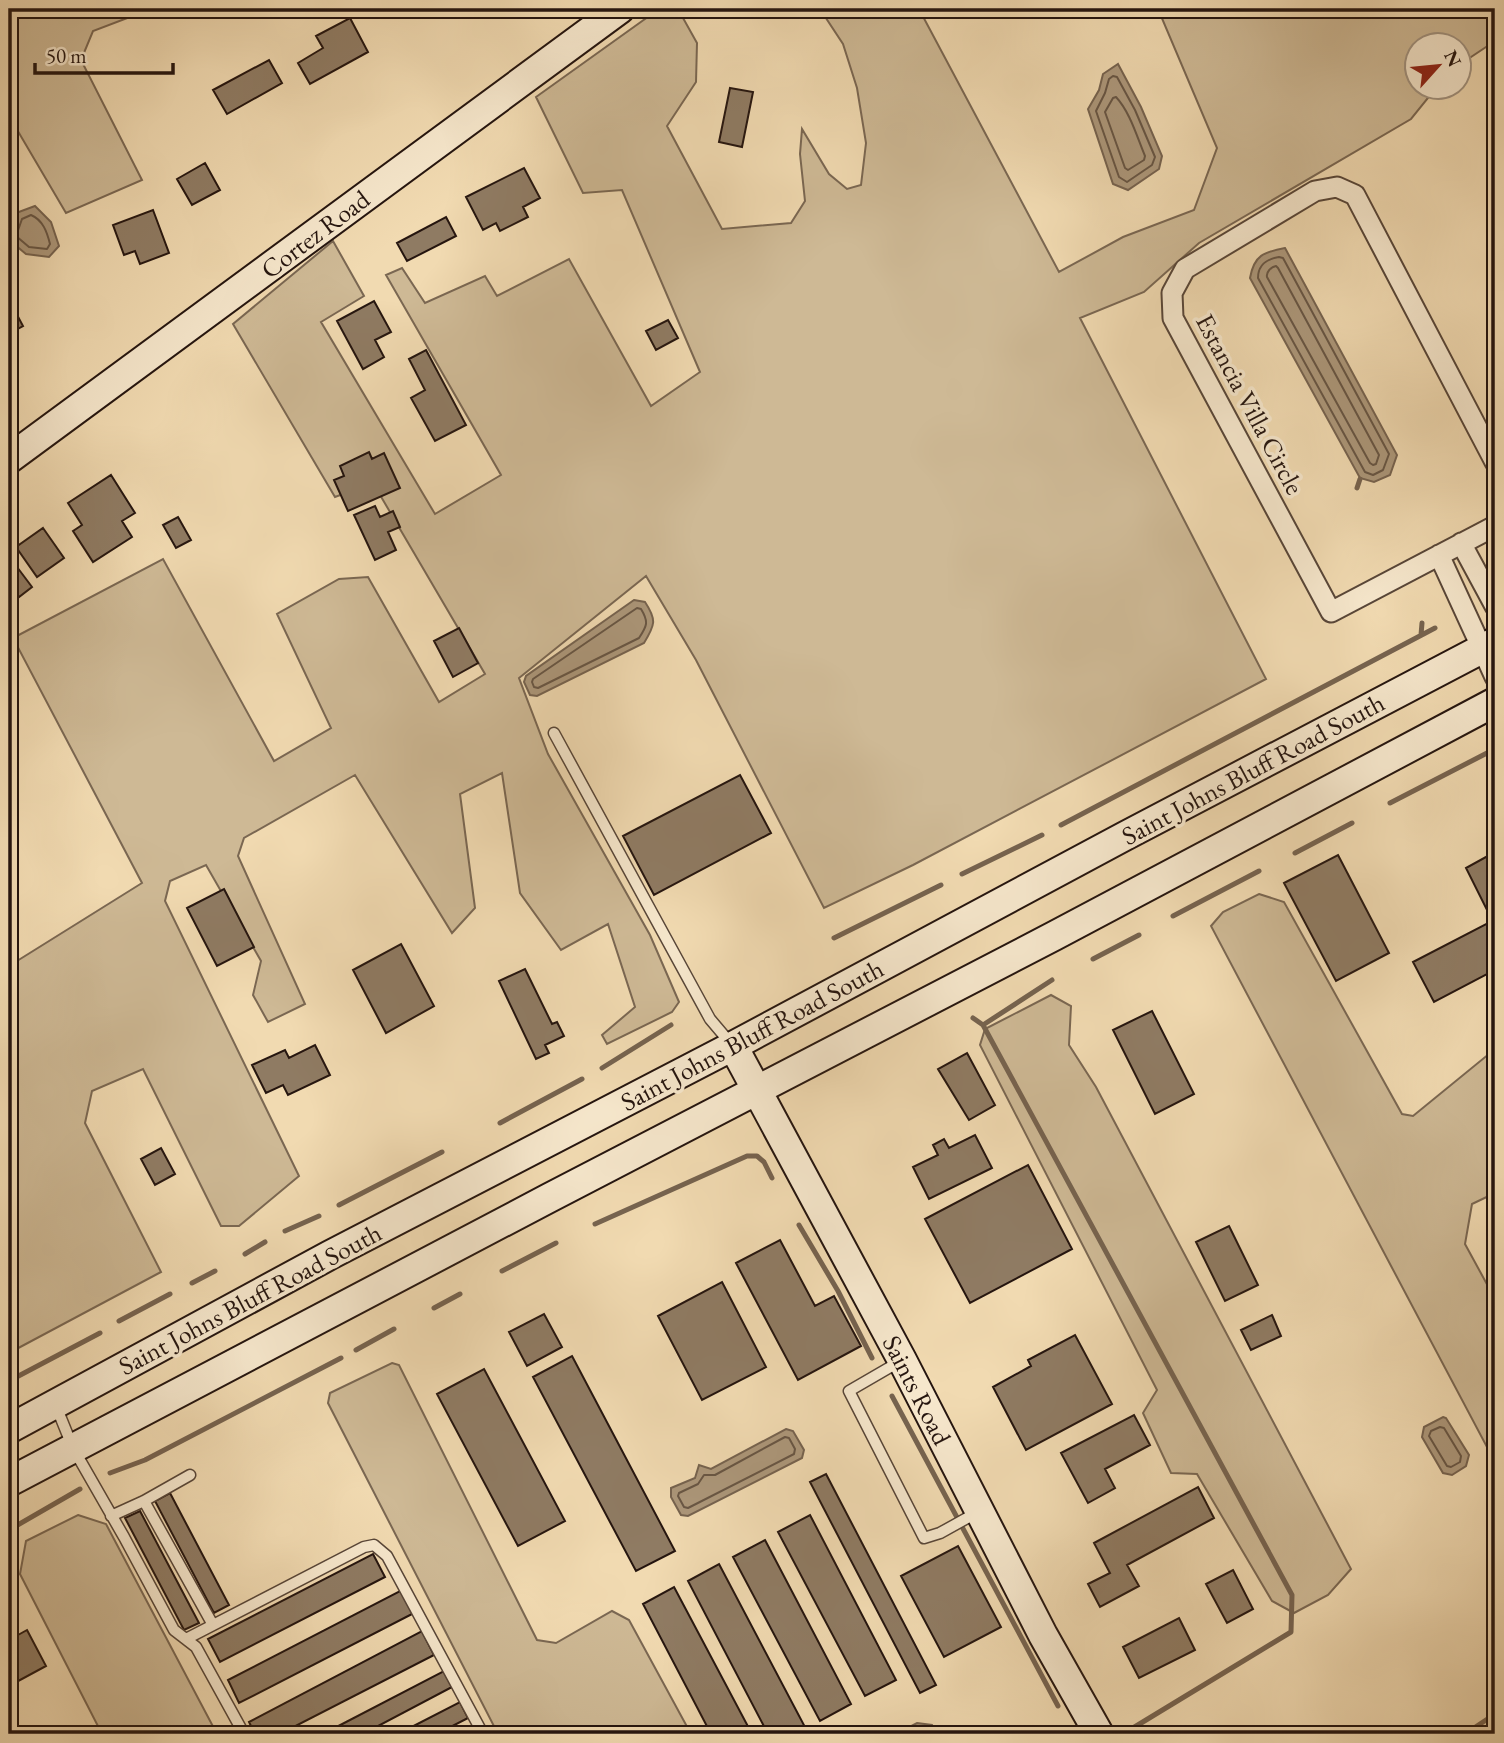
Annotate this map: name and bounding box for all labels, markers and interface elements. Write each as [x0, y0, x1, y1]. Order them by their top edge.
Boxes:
scale bar [35, 32, 173, 76]
north arrow [1402, 32, 1472, 102]
text: 50 m [46, 42, 87, 69]
text: N [1438, 46, 1468, 72]
street label: Cortez Road [254, 181, 377, 286]
street label: Estancia Villa Circle [1188, 308, 1312, 500]
street label: Saint Johns Bluff Road South [1116, 685, 1390, 853]
street label: Saint Johns Bluff Road South [615, 951, 889, 1119]
street label: Saint Johns Bluff Road South [113, 1215, 387, 1383]
street label: Saints Road [875, 1329, 959, 1451]

